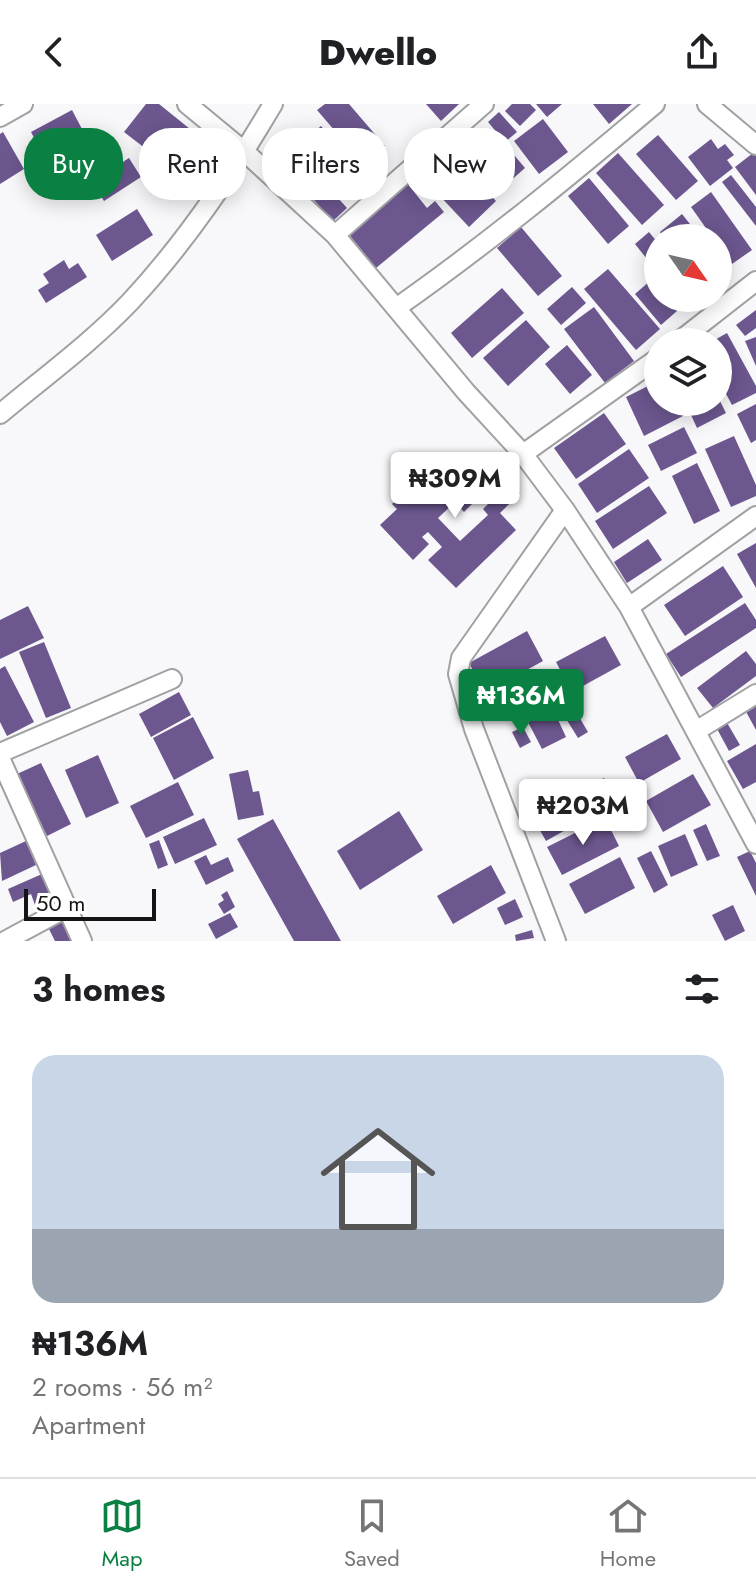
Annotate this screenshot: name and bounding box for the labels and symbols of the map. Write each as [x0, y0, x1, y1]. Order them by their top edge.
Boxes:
north arrow [644, 224, 732, 312]
pin: ₦309M [399, 452, 511, 520]
pin: ₦136M [465, 669, 577, 737]
pin: ₦203M [527, 779, 639, 847]
scale bar [24, 885, 156, 921]

